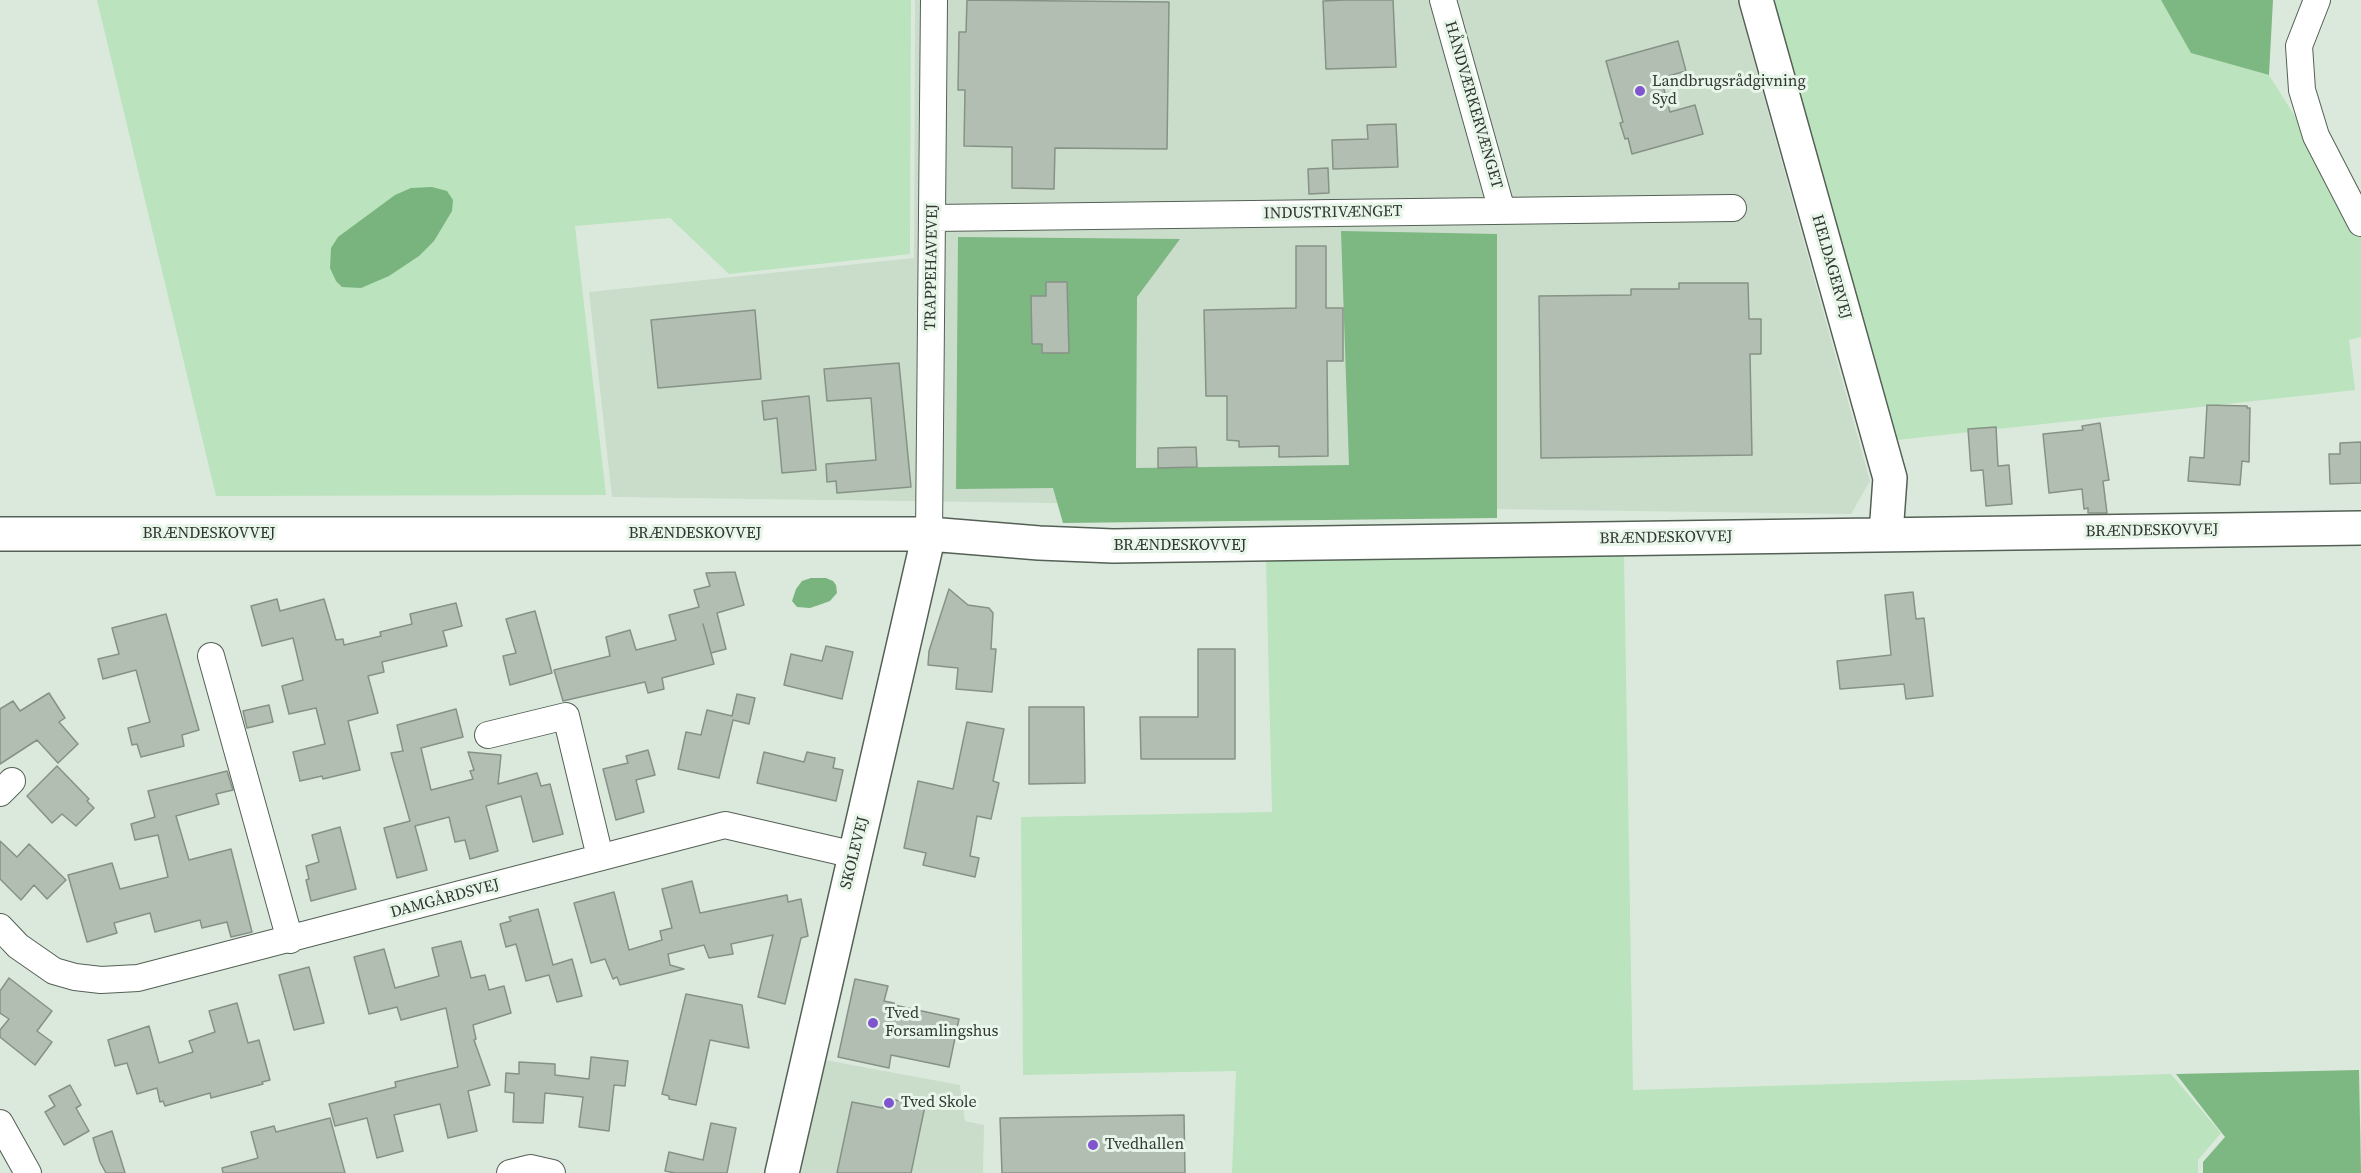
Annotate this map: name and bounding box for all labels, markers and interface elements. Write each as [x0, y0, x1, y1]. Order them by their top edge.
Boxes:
street label: HÅNDVÆRKERVÆNGET [1440, 19, 1506, 191]
place label: Landbrugsrådgivning Syd [1652, 72, 1806, 110]
marker: Landbrugsrådgivning Syd [1633, 84, 1647, 98]
street label: INDUSTRIVÆNGET [1263, 202, 1403, 224]
street label: TRAPPEHAVEVEJ [921, 203, 943, 331]
street label: HELDAGERVEJ [1807, 212, 1855, 322]
street label: BRÆNDESKOVVEJ [2085, 520, 2219, 542]
street label: BRÆNDESKOVVEJ [142, 524, 276, 544]
street label: BRÆNDESKOVVEJ [628, 524, 762, 544]
street label: BRÆNDESKOVVEJ [1599, 527, 1733, 549]
street label: BRÆNDESKOVVEJ [1113, 536, 1247, 556]
street label: SKOLEVEJ [837, 815, 873, 891]
street label: DAMGÅRDSVEJ [388, 875, 502, 923]
place label: Tved Forsamlingshus [885, 1004, 999, 1042]
marker: Tved Forsamlingshus [866, 1016, 880, 1030]
place label: Tved Skole [901, 1093, 977, 1113]
marker: Tved Skole [882, 1096, 896, 1110]
place label: Tvedhallen [1105, 1135, 1184, 1155]
marker: Tvedhallen [1086, 1138, 1100, 1152]

